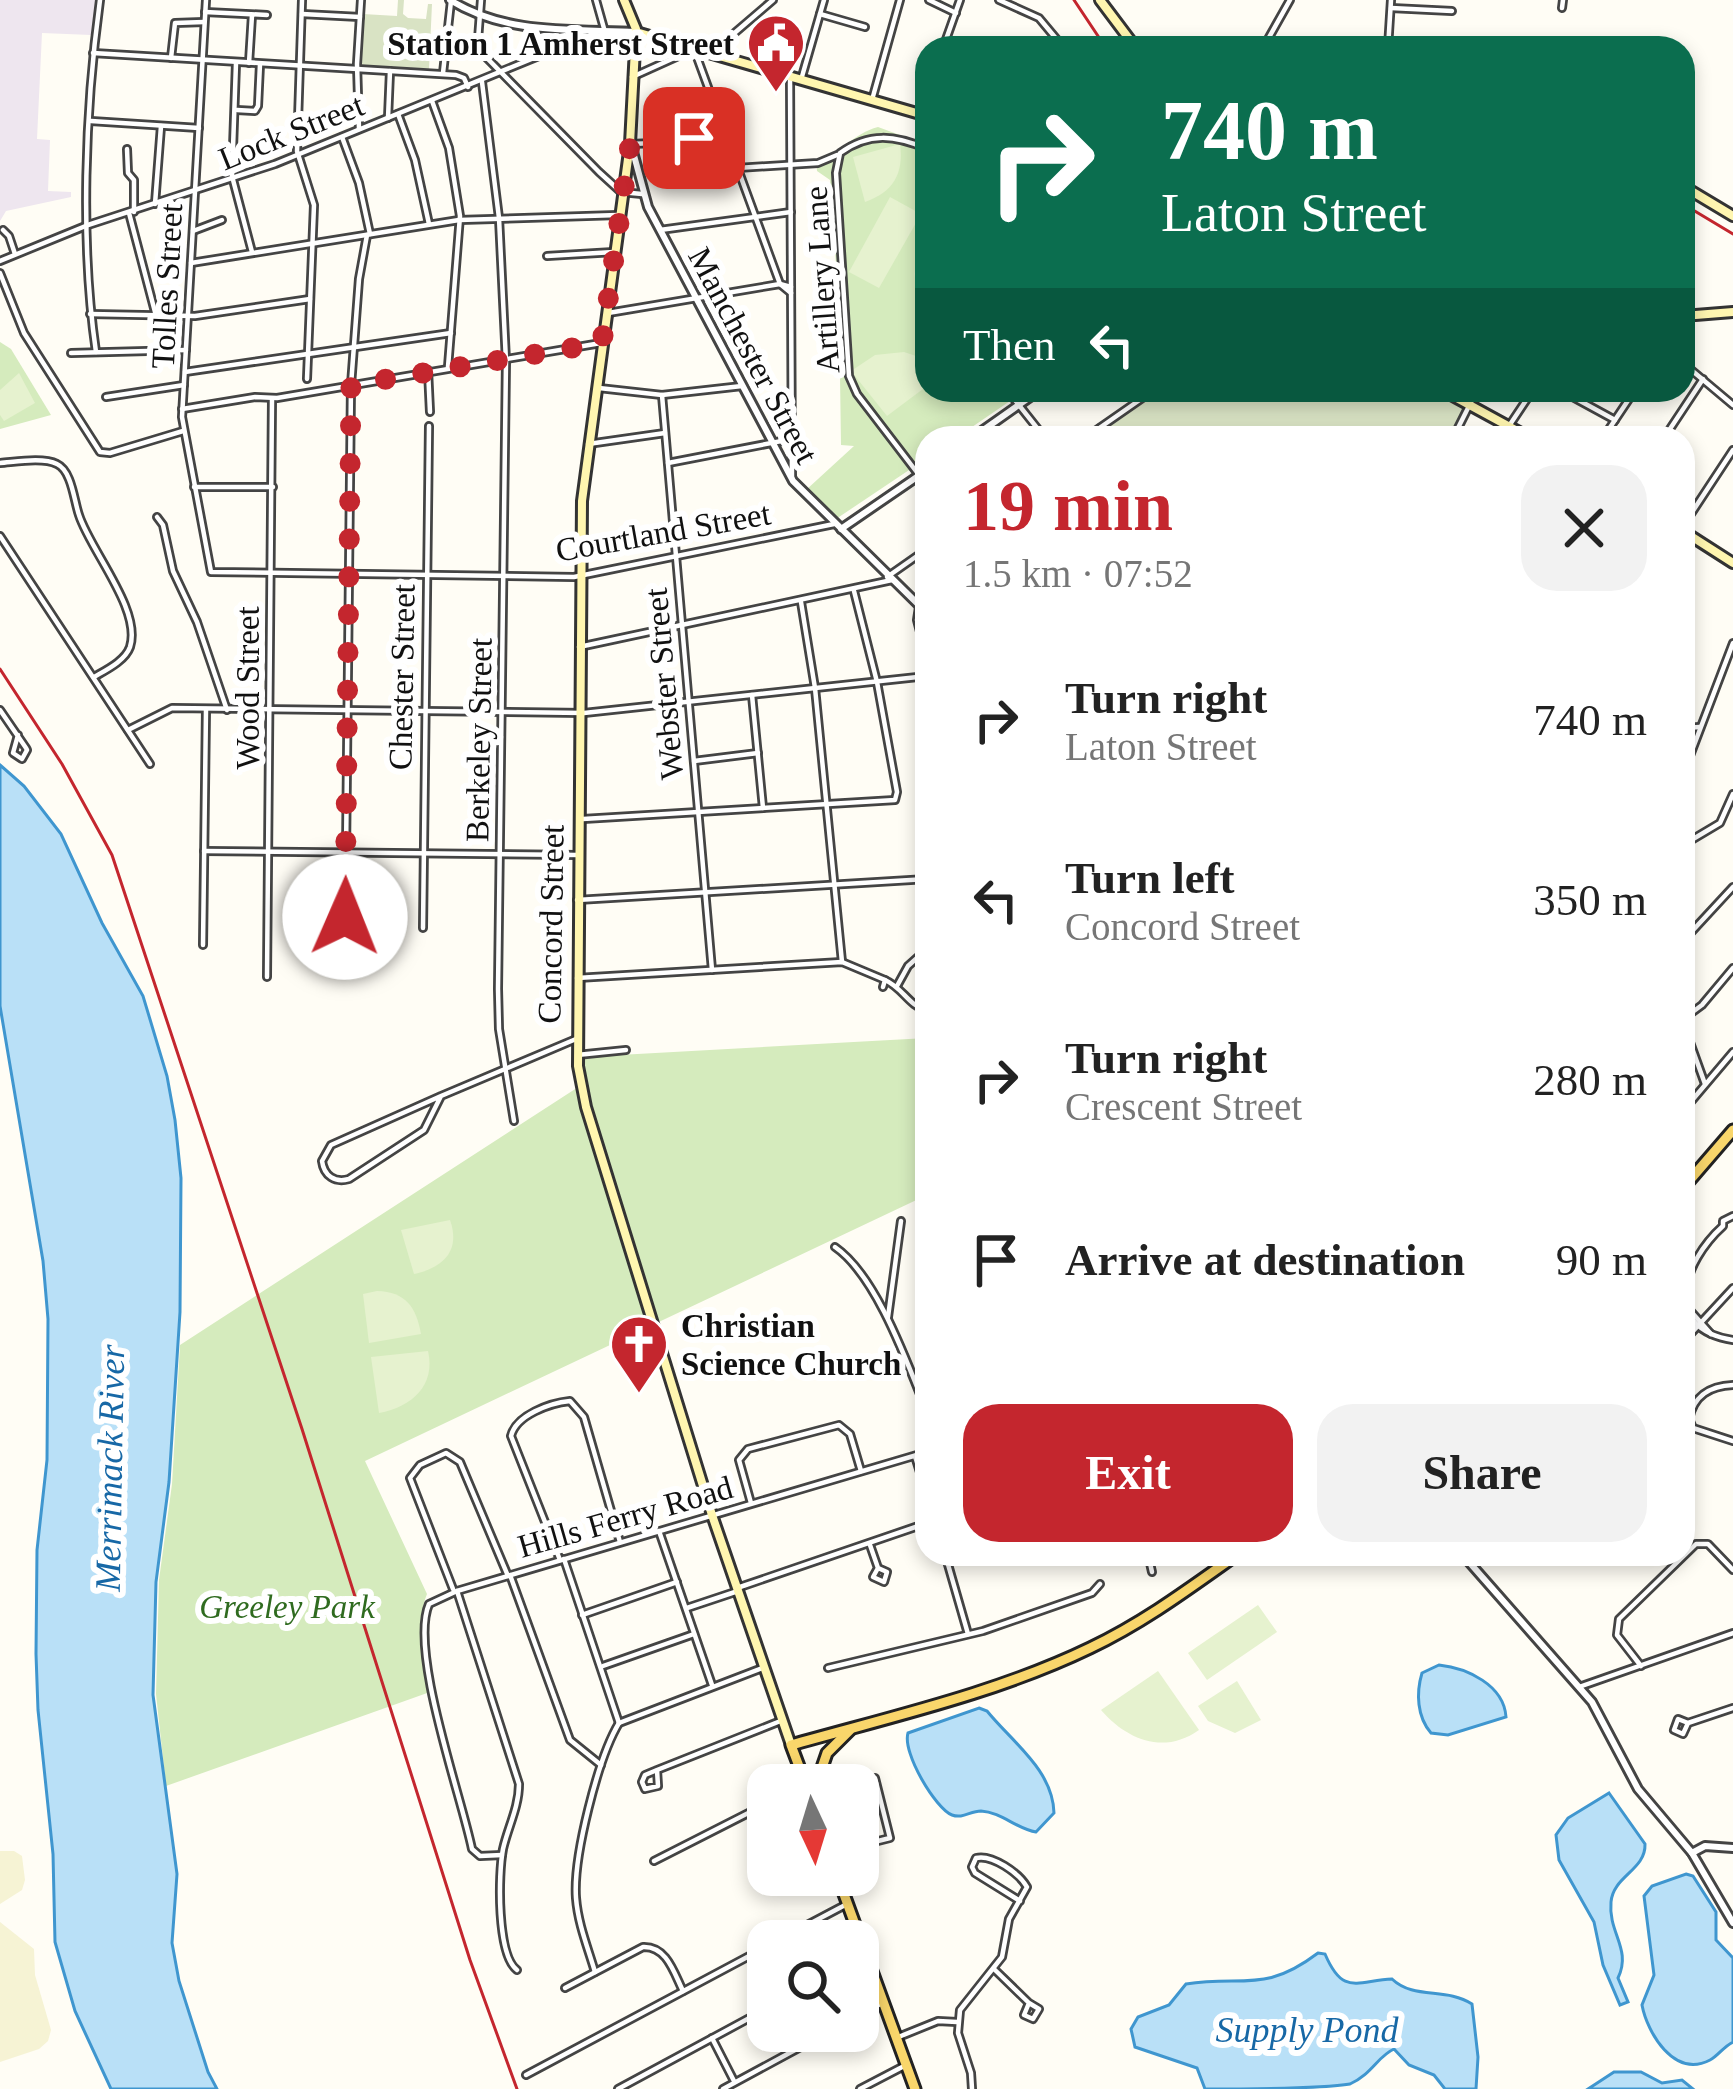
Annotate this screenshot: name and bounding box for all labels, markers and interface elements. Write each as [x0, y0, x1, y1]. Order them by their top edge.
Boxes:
public building icon: Station 1 Amherst Street [745, 12, 807, 94]
place label: Station 1 Amherst Street [387, 26, 734, 62]
icon: right [963, 84, 1119, 240]
text: 740 m [1161, 84, 1378, 177]
street label: Lock Street [214, 87, 369, 177]
pin [643, 87, 745, 189]
icon: arrive [661, 105, 727, 171]
text: Laton Street [1161, 183, 1426, 243]
street label: Artillery Lane [797, 185, 847, 375]
street label: Tolles Street [145, 203, 189, 370]
street label: Manchester Street [681, 241, 825, 470]
icon: left [1079, 312, 1145, 378]
text: Then [963, 320, 1055, 370]
button: close [1521, 465, 1647, 591]
text: 19 min [963, 466, 1173, 546]
street label: Courtland Street [553, 495, 773, 569]
text: 1.5 km · 07:52 [963, 552, 1193, 595]
street label: Chester Street [382, 584, 422, 770]
street label: Webster Street [638, 586, 690, 781]
street label: Wood Street [230, 606, 266, 770]
street label: Berkeley Street [459, 638, 499, 842]
text: Turn right [1065, 673, 1267, 723]
icon: right [963, 687, 1029, 753]
text: 740 m [1533, 695, 1647, 745]
text: Laton Street [1065, 725, 1257, 768]
street label: Concord Street [531, 824, 571, 1024]
text: Turn left [1065, 853, 1235, 903]
position arrow [282, 854, 408, 980]
icon: left [963, 867, 1029, 933]
text: 350 m [1533, 875, 1647, 925]
text: Concord Street [1065, 905, 1300, 948]
text: Turn right [1065, 1033, 1267, 1083]
icon: right [963, 1047, 1029, 1113]
text: 280 m [1533, 1055, 1647, 1105]
text: Crescent Street [1065, 1085, 1302, 1128]
icon: arrive [963, 1227, 1029, 1293]
text: Arrive at destination [1065, 1235, 1465, 1285]
text: 90 m [1556, 1235, 1647, 1285]
place label: Christian Science Church [681, 1308, 901, 1382]
church icon: Christian Science Church [608, 1313, 670, 1395]
water label: Merrimack River [88, 1343, 132, 1593]
button: Exit [963, 1404, 1293, 1542]
button: Share [1317, 1404, 1647, 1542]
street label: Hills Ferry Road [514, 1469, 737, 1565]
park label: Greeley Park [199, 1589, 376, 1625]
north arrow [747, 1764, 879, 1896]
map controls [747, 1764, 879, 2052]
button: search [747, 1920, 879, 2052]
water label: Supply Pond [1216, 2010, 1399, 2050]

